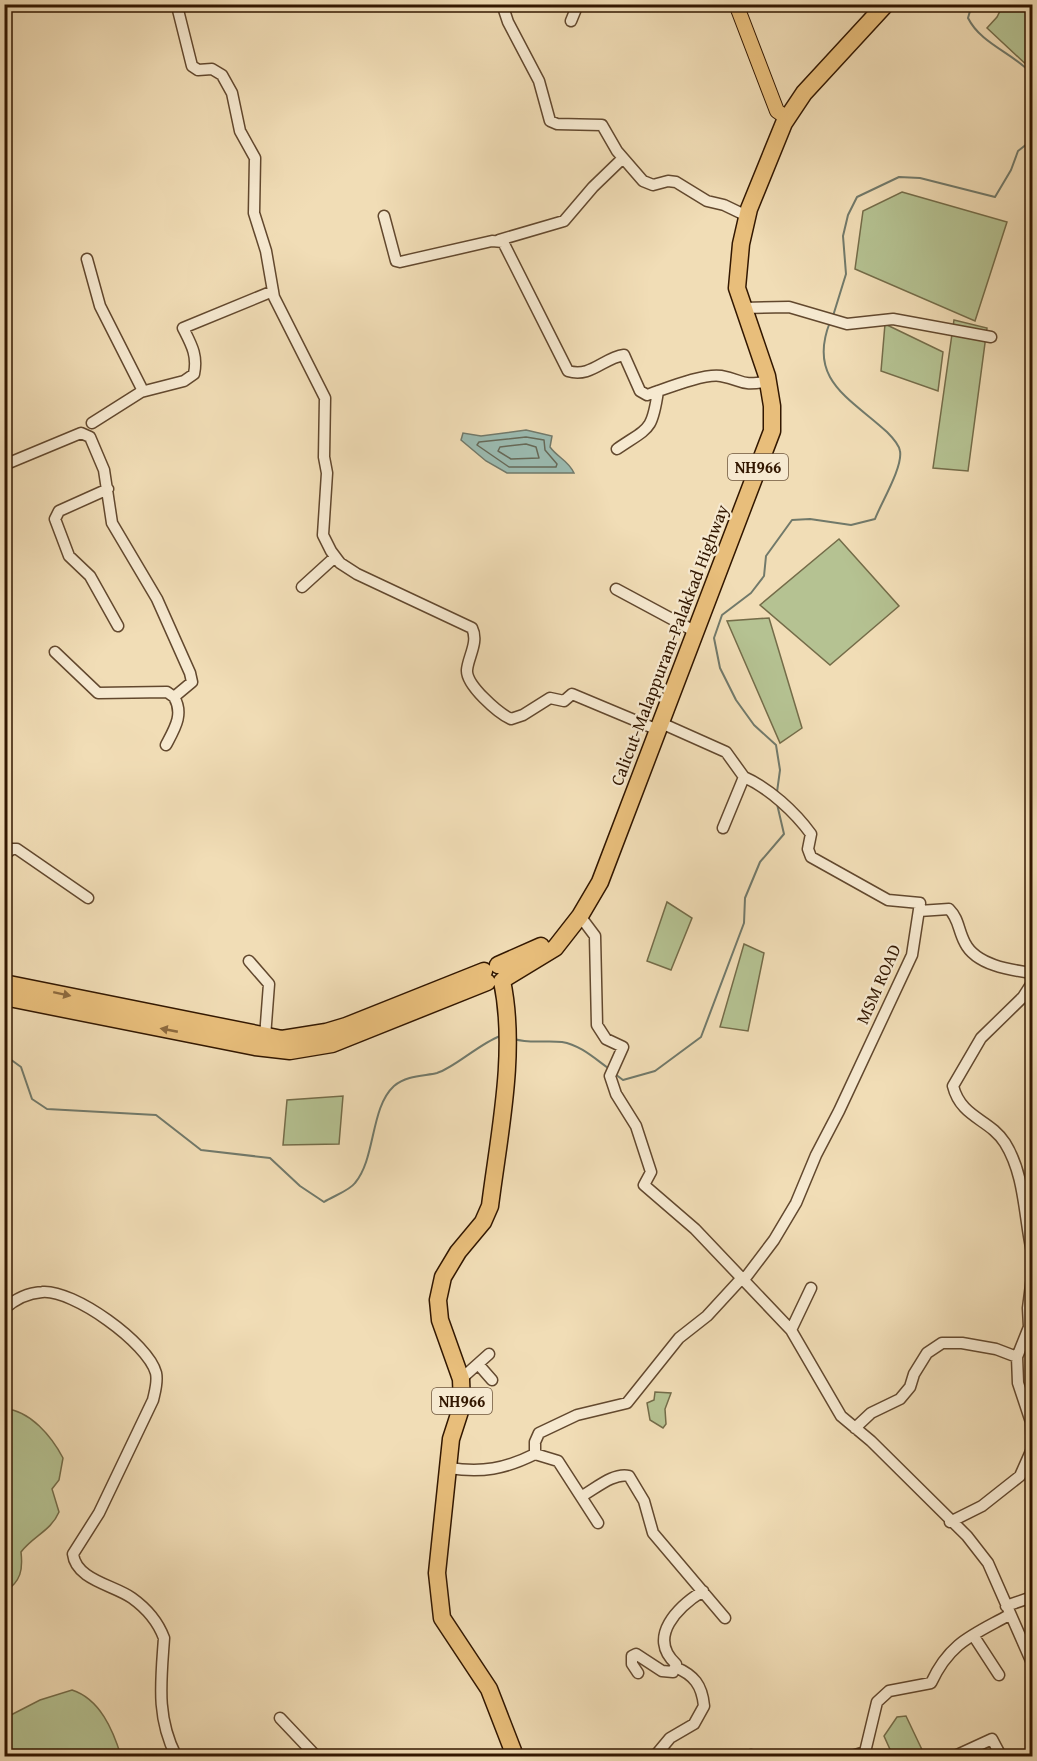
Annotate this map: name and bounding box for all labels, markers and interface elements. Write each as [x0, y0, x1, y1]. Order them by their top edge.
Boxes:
road number: NH966 [728, 454, 788, 480]
street label: Calicut-Malappuram-Palakkad Highway [603, 500, 735, 790]
street label: MSM ROAD [848, 940, 908, 1028]
one-way arrow [53, 990, 71, 1000]
one-way arrow [160, 1025, 179, 1035]
road number: NH966 [432, 1388, 492, 1414]

